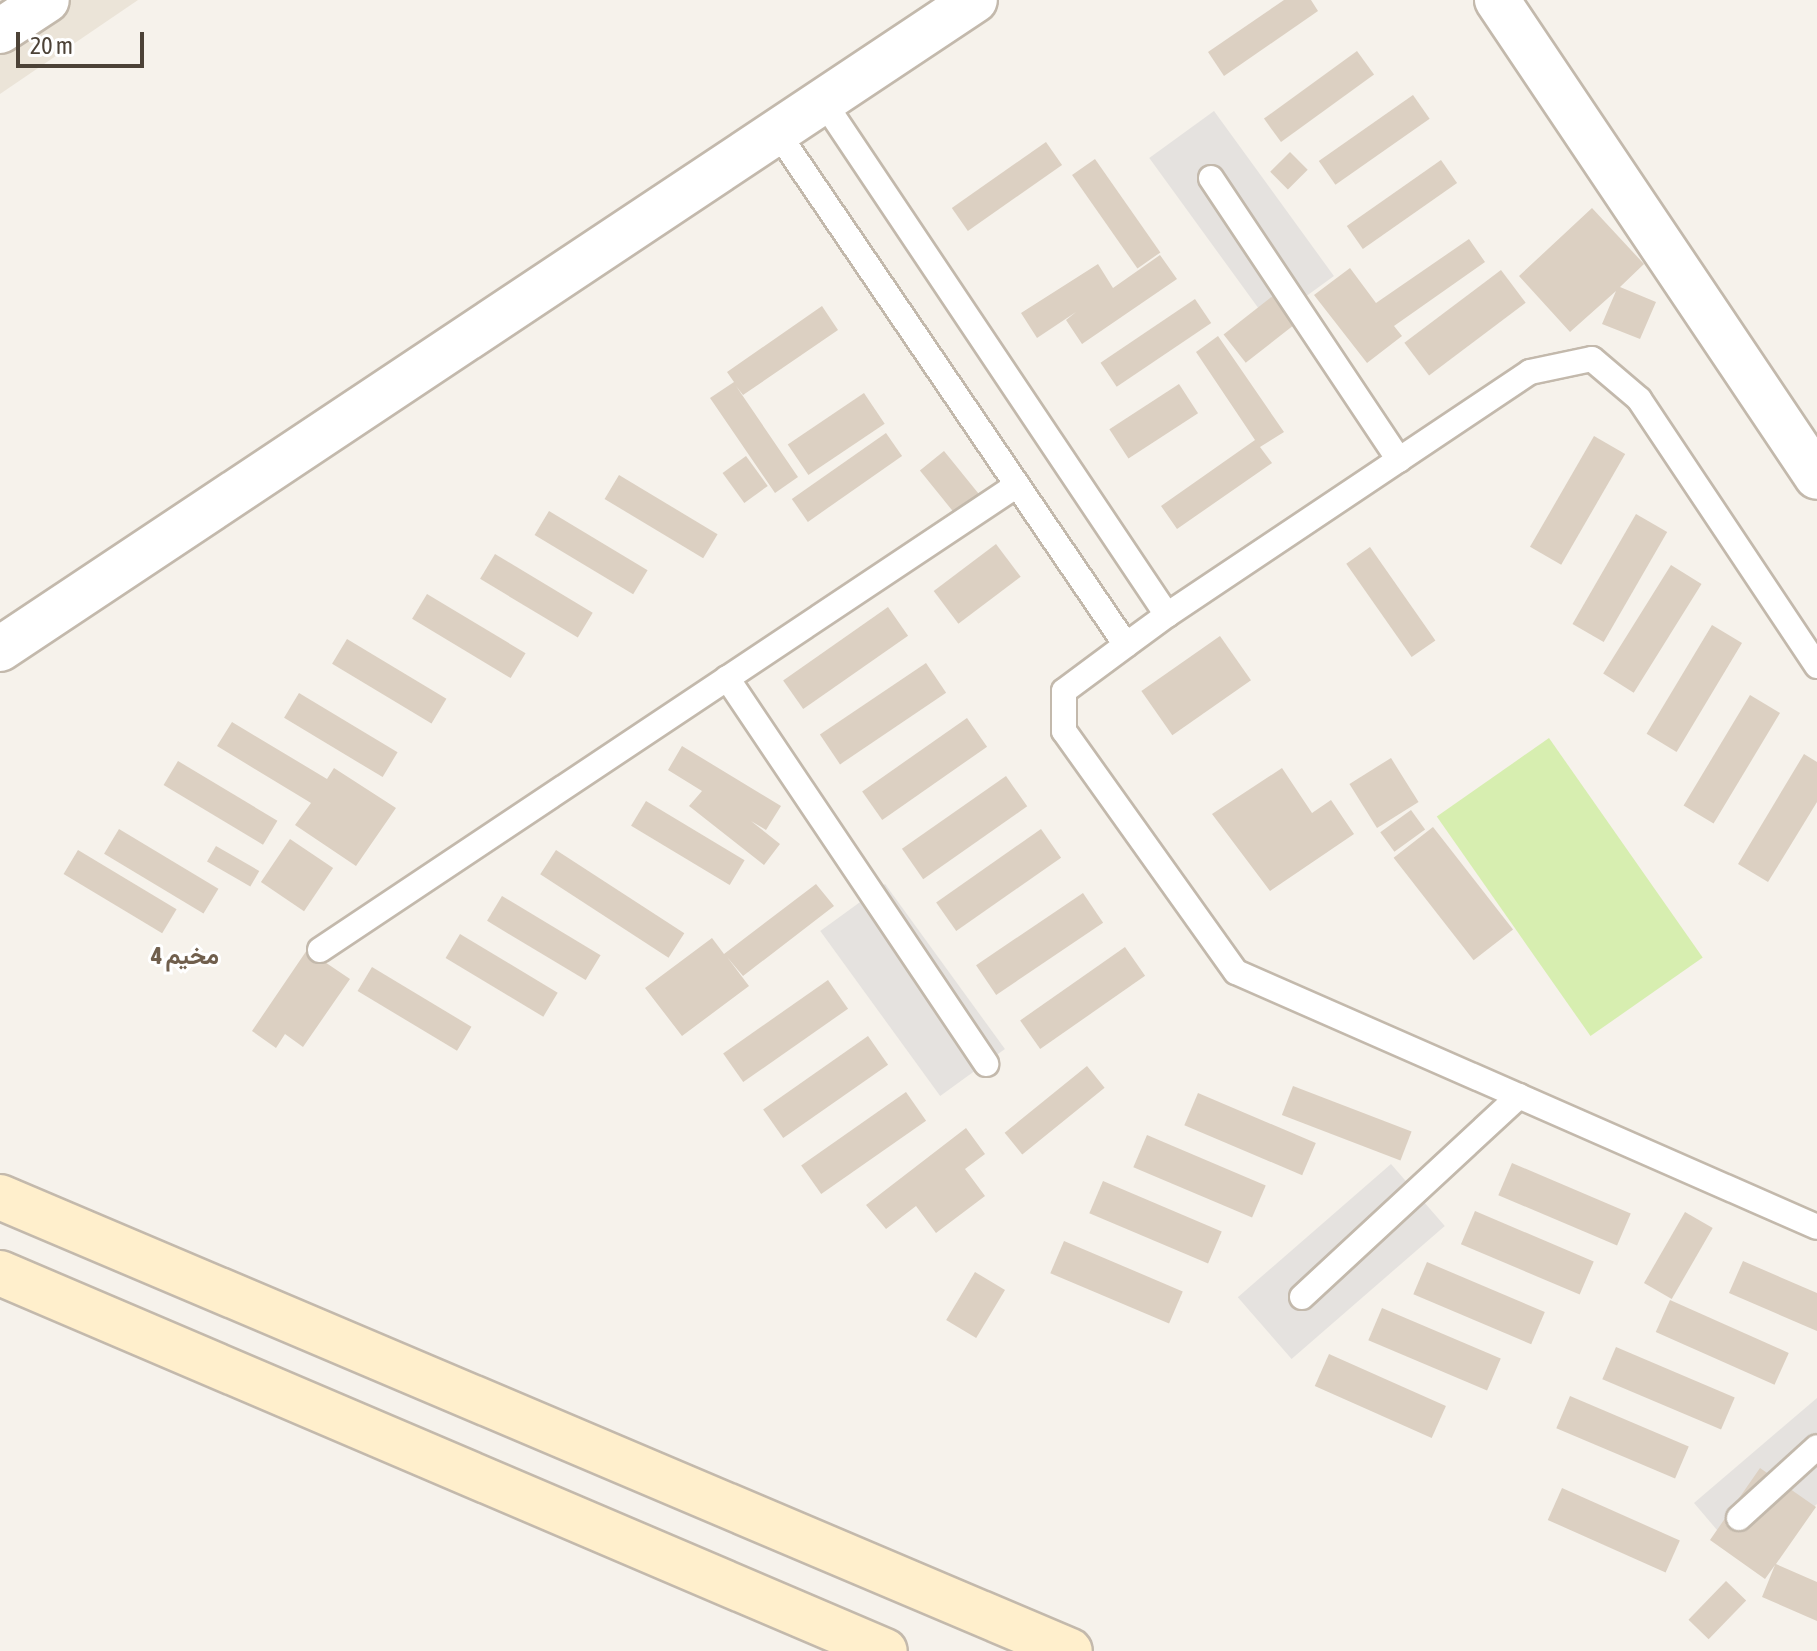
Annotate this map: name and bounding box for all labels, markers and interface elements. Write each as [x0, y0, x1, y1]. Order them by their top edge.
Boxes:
scale bar [20, 16, 148, 66]
text: 20 m [30, 32, 73, 59]
district label: مخيم 4 [151, 942, 219, 970]

